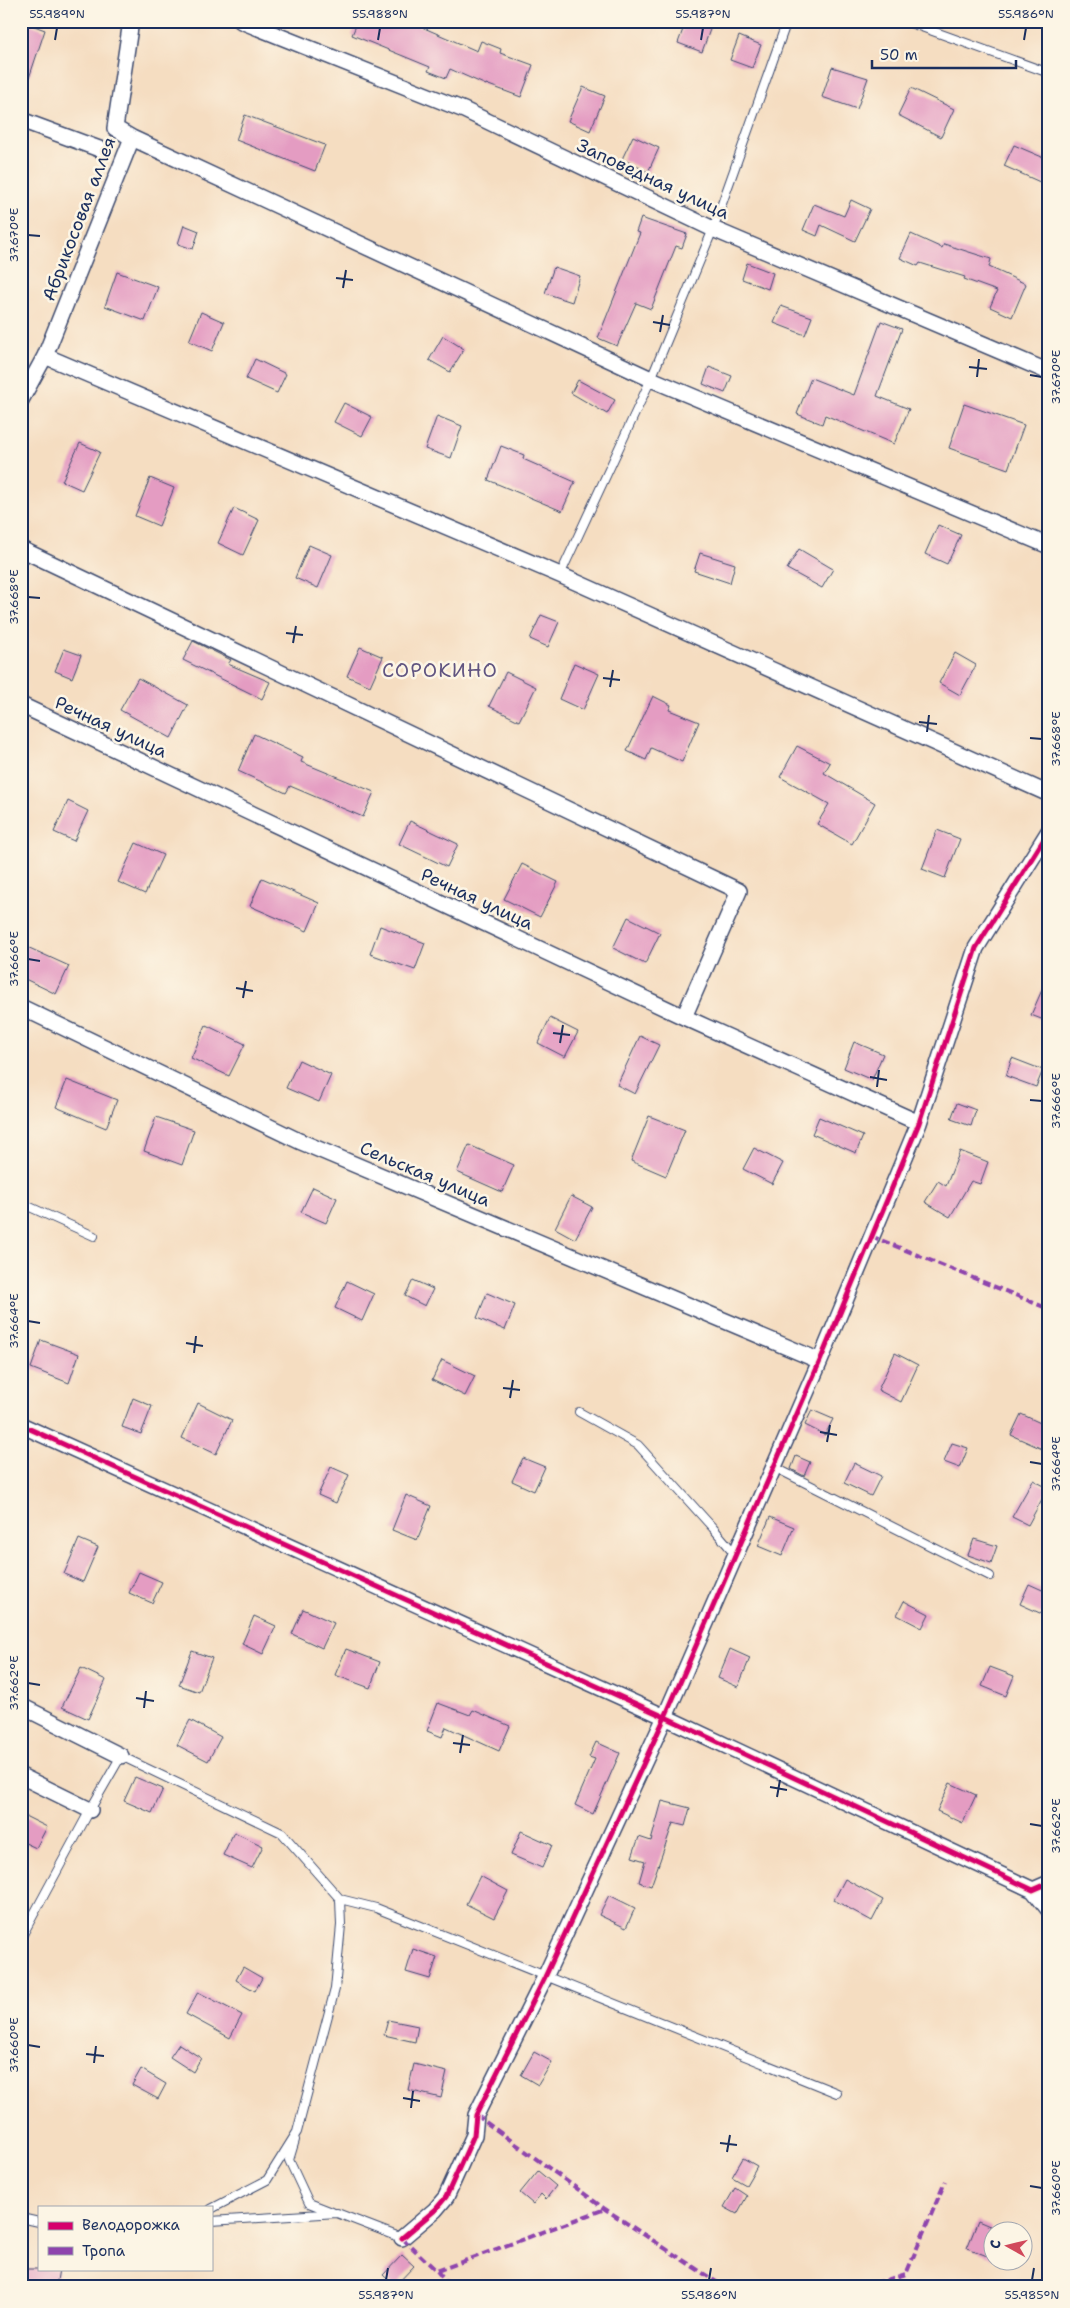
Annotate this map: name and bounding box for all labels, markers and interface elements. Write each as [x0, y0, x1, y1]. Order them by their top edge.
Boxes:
text: 55.989°N [29, 6, 85, 22]
text: 55.988°N [352, 6, 408, 22]
text: 55.987°N [675, 6, 731, 22]
text: 55.986°N [998, 6, 1054, 22]
scale bar [872, 38, 1016, 70]
text: 50 m [880, 45, 918, 65]
street label: Заповедная улица [573, 133, 733, 225]
street label: Абрикосовая аллея [37, 134, 121, 304]
text: 37.670°E [6, 208, 22, 262]
text: 37.670°E [1048, 350, 1064, 404]
text: 37.668°E [6, 569, 22, 625]
district label: СОРОКИНО [382, 657, 498, 683]
street label: Речная улица [51, 691, 171, 763]
text: 37.668°E [1048, 711, 1064, 767]
street label: Речная улица [417, 863, 537, 935]
text: 37.666°E [6, 931, 22, 987]
text: 37.666°E [1048, 1073, 1064, 1129]
street label: Сельская улица [356, 1136, 494, 1212]
text: 37.664°E [6, 1293, 22, 1349]
text: 37.664°E [1048, 1436, 1064, 1492]
text: 37.662°E [6, 1655, 22, 1711]
text: 37.662°E [1048, 1798, 1064, 1854]
text: 37.660°E [6, 2017, 22, 2073]
text: 37.660°E [1048, 2160, 1064, 2216]
legend [38, 2206, 212, 2270]
text: Велодорожка [82, 2215, 181, 2235]
north arrow [982, 2220, 1032, 2270]
text: С [986, 2239, 1005, 2250]
text: Тропа [82, 2241, 126, 2261]
text: 55.987°N [358, 2287, 414, 2303]
text: 55.986°N [681, 2287, 737, 2303]
text: 55.985°N [1005, 2287, 1059, 2303]

